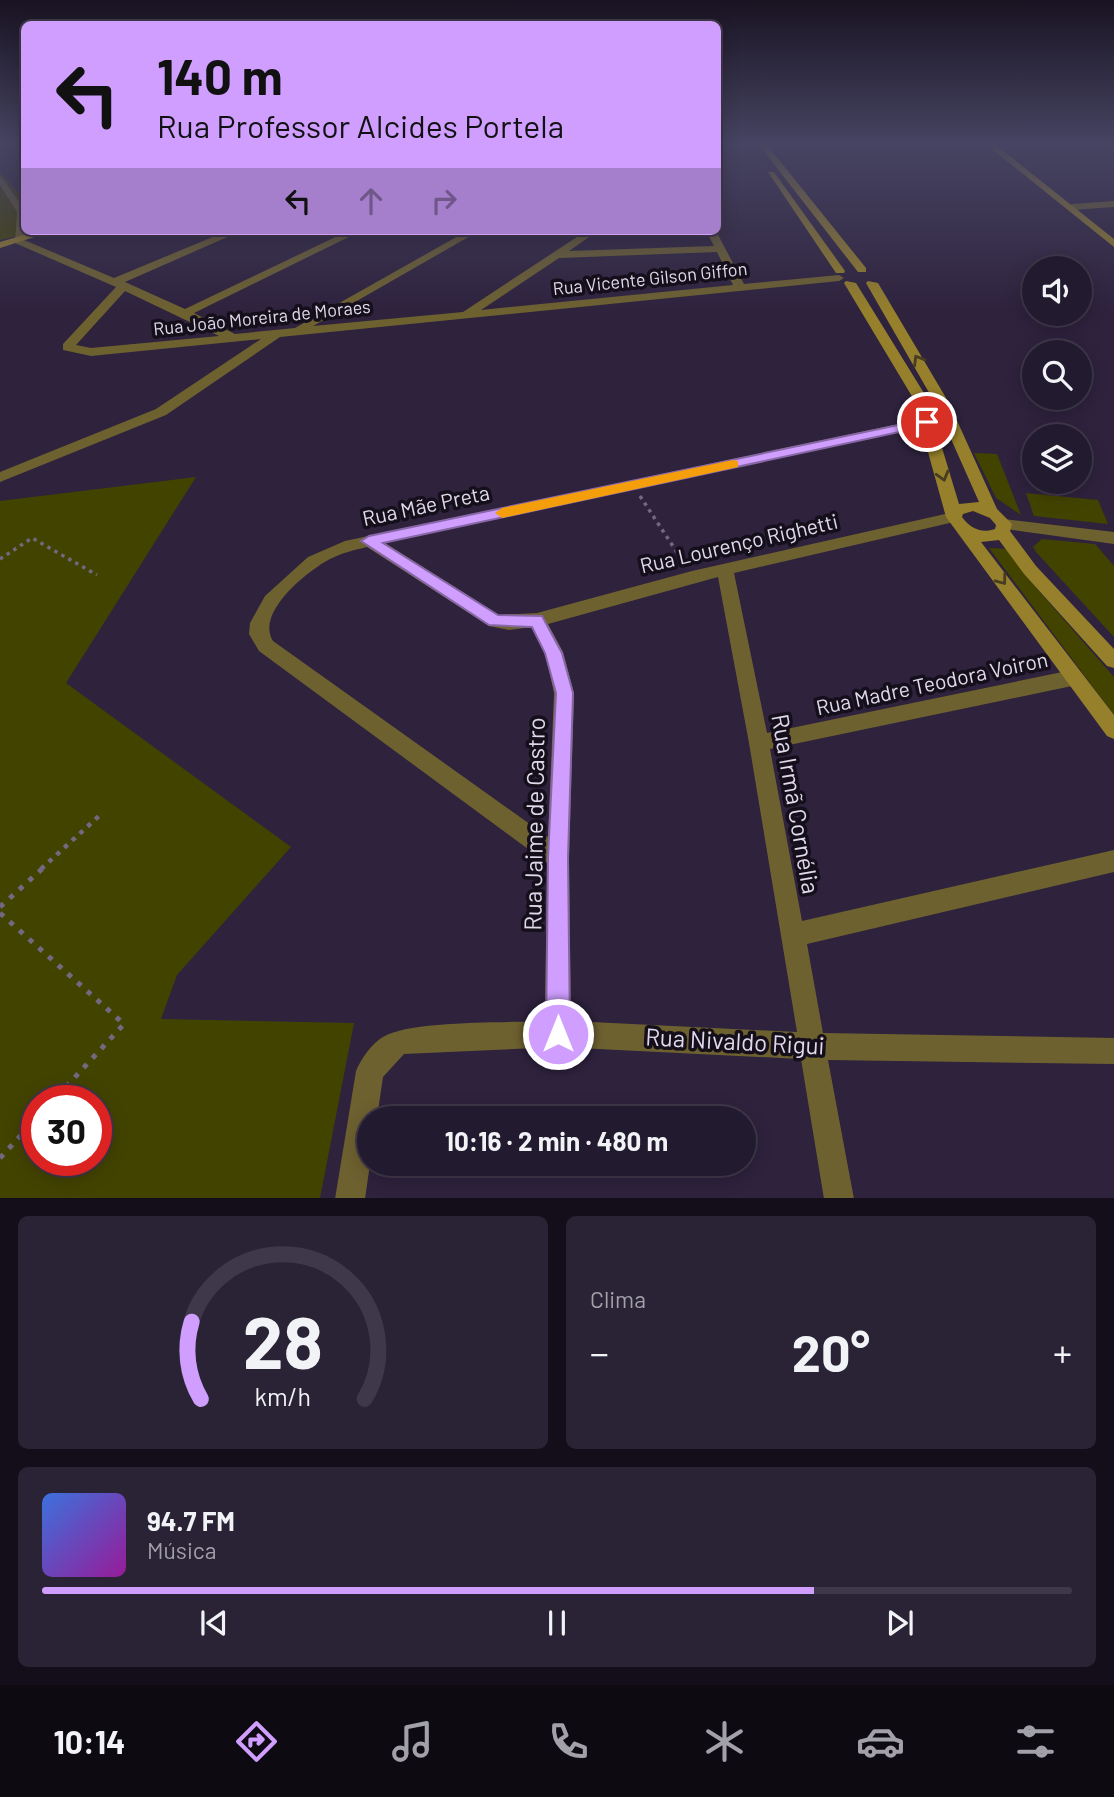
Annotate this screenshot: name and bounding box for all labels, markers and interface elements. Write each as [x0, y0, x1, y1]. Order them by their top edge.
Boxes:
text: 140 m [157, 46, 283, 105]
icon: left [42, 49, 133, 140]
text: Rua Professor Alcides Portela [157, 106, 564, 144]
icon: left [279, 182, 317, 220]
icon: ahead [352, 182, 390, 220]
icon: right [425, 182, 463, 220]
map controls [1022, 256, 1092, 494]
button: sound [1022, 256, 1092, 326]
street label: Rua Vicente Gilson Giffon [552, 257, 748, 299]
street label: Rua João Moreira de Moraes [152, 295, 372, 339]
button: search [1022, 340, 1092, 410]
one-way arrow [914, 355, 927, 368]
pin [897, 392, 957, 452]
icon: arrive [908, 403, 946, 441]
button: layers [1022, 424, 1092, 494]
one-way arrow [934, 469, 949, 481]
street label: Rua Mãe Preta [360, 479, 492, 530]
street label: Rua Lourenço Righetti [637, 508, 840, 577]
one-way arrow [993, 572, 1006, 585]
street label: Rua Madre Teodora Voiron [814, 646, 1050, 719]
street label: Rua Irmã Cornélia [766, 711, 827, 896]
street label: Rua Jaime de Castro [517, 717, 550, 931]
position arrow [521, 997, 595, 1071]
street label: Rua Nivaldo Rigui [645, 1021, 825, 1060]
speed limit sign: 30 [21, 1085, 112, 1176]
text: 10:16 · 2 min · 480 m [445, 1125, 668, 1156]
text: Clima [590, 1285, 646, 1313]
text: 28 [243, 1296, 323, 1384]
text: 20° [792, 1320, 870, 1382]
text: − [590, 1329, 609, 1375]
text: + [1053, 1329, 1072, 1375]
text: km/h [255, 1380, 311, 1410]
text: 94.7 FM [147, 1505, 235, 1536]
text: Música [147, 1536, 216, 1564]
icon: previous [195, 1604, 233, 1642]
icon: pause [538, 1604, 576, 1642]
icon: next [881, 1604, 919, 1642]
icon: directions [232, 1717, 281, 1766]
icon: music [388, 1717, 437, 1766]
icon: phone [544, 1717, 593, 1766]
icon: climate [700, 1717, 749, 1766]
icon: car [856, 1717, 905, 1766]
icon: filters [1011, 1717, 1060, 1766]
text: 10:14 [53, 1722, 125, 1760]

